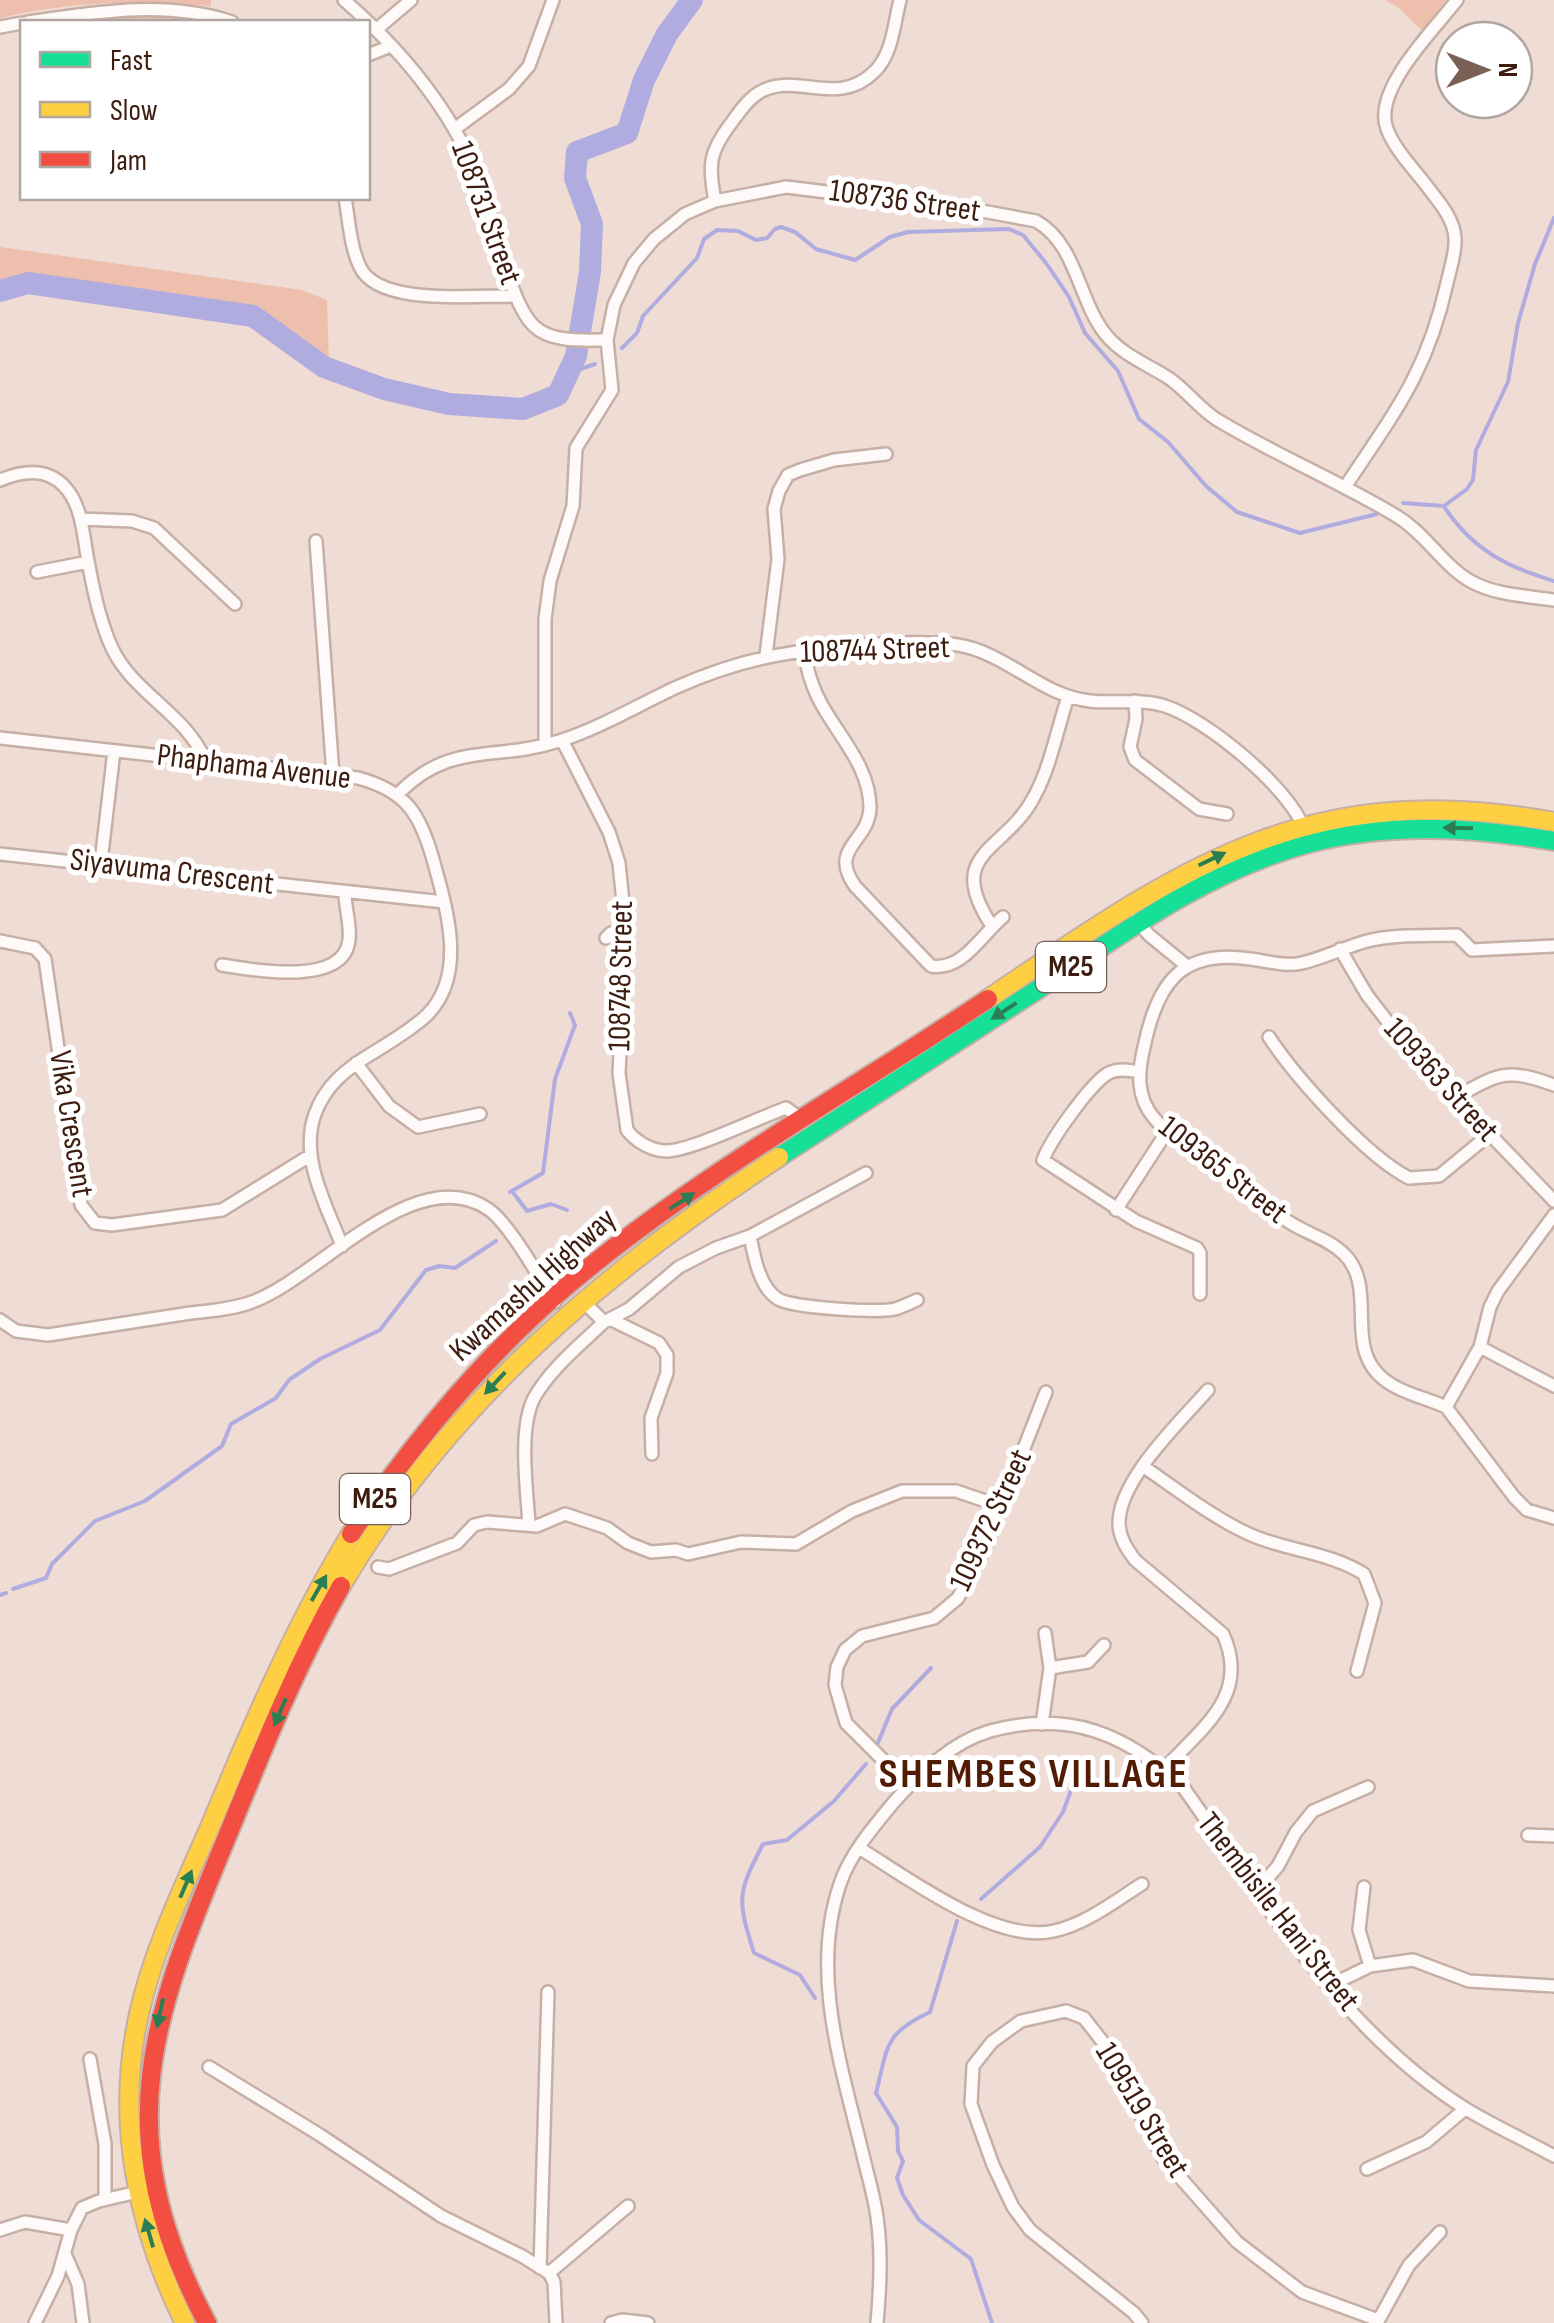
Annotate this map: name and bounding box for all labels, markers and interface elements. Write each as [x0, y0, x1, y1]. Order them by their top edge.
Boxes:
legend [20, 20, 370, 200]
north arrow [1434, 20, 1534, 120]
text: Fast [110, 43, 152, 79]
text: N [1491, 63, 1524, 77]
text: Slow [110, 93, 158, 129]
street label: 108731 Street [442, 136, 530, 290]
text: Jam [109, 143, 147, 179]
street label: 108736 Street [827, 171, 983, 231]
street label: 108744 Street [799, 628, 951, 672]
street label: Phaphama Avenue [155, 736, 353, 798]
one-way arrow [1441, 819, 1473, 835]
street label: Siyavuma Crescent [68, 840, 276, 904]
one-way arrow [1198, 851, 1227, 868]
street label: 108748 Street [600, 900, 642, 1052]
road number: M25 [1036, 942, 1106, 992]
one-way arrow [990, 1002, 1018, 1020]
street label: 109363 Street [1375, 1010, 1507, 1150]
street label: Vika Crescent [40, 1048, 102, 1200]
street label: 109365 Street [1151, 1108, 1295, 1232]
one-way arrow [668, 1192, 695, 1210]
street label: Kwamashu Highway [442, 1200, 624, 1370]
one-way arrow [484, 1370, 506, 1395]
street label: 109372 Street [941, 1443, 1041, 1597]
road number: M25 [340, 1474, 410, 1524]
one-way arrow [310, 1573, 327, 1602]
one-way arrow [272, 1697, 288, 1727]
district label: SHEMBES VILLAGE [879, 1749, 1189, 1800]
street label: Thembisile Hani Street [1188, 1805, 1368, 2019]
one-way arrow [178, 1869, 194, 1899]
one-way arrow [152, 1998, 167, 2029]
street label: 109519 Street [1087, 2035, 1197, 2185]
one-way arrow [140, 2217, 156, 2248]

